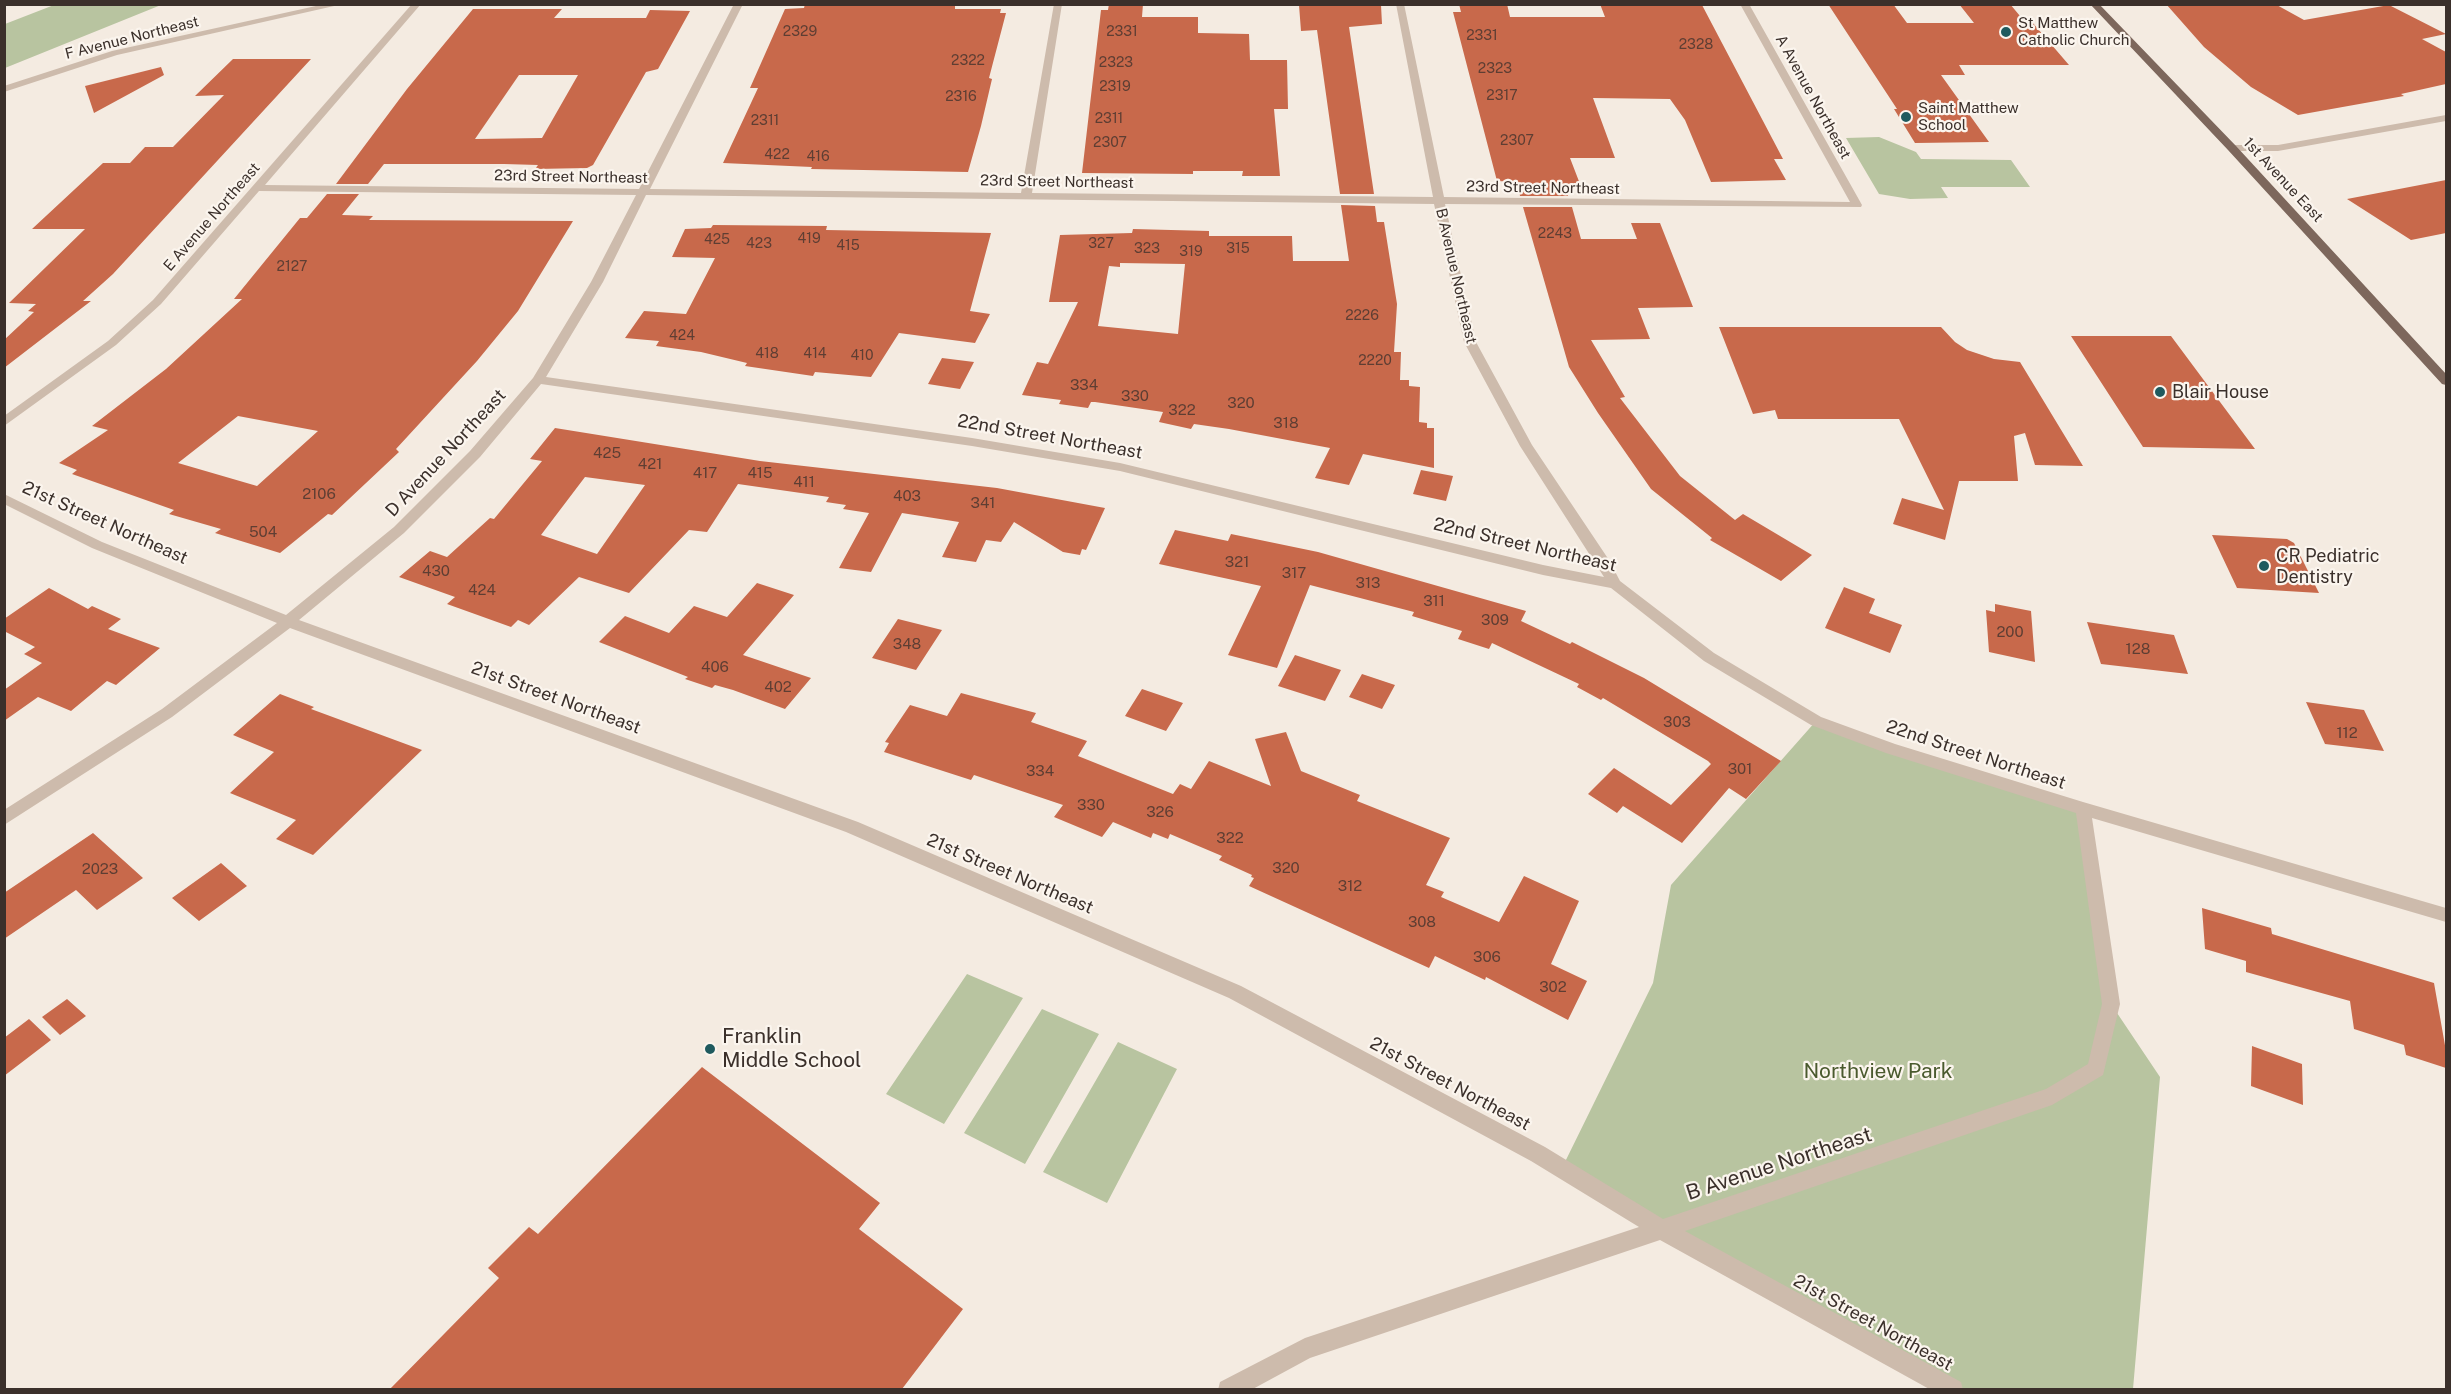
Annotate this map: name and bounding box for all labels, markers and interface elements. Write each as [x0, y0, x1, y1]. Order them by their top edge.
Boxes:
street label: F Avenue Northeast [63, 13, 201, 63]
place label: St Matthew Catholic Church [2018, 14, 2129, 49]
house number: 2329 [783, 24, 817, 40]
house number: 2331 [1106, 24, 1138, 40]
marker: St Matthew Catholic Church [1999, 25, 2013, 39]
house number: 2331 [1466, 28, 1498, 44]
street label: A Avenue Northeast [1771, 32, 1855, 162]
house number: 2328 [1679, 37, 1713, 53]
house number: 2322 [951, 53, 985, 69]
house number: 2323 [1099, 55, 1133, 71]
house number: 2323 [1478, 61, 1512, 77]
house number: 2319 [1099, 79, 1131, 95]
house number: 2317 [1486, 88, 1518, 104]
house number: 2316 [945, 89, 977, 105]
place label: Saint Matthew School [1918, 99, 2019, 134]
marker: Saint Matthew School [1899, 110, 1913, 124]
house number: 2311 [1095, 111, 1123, 127]
house number: 2311 [751, 113, 779, 129]
house number: 2307 [1500, 133, 1534, 149]
street label: 1st Avenue East [2239, 134, 2327, 226]
house number: 2307 [1093, 135, 1127, 151]
house number: 422 [764, 147, 790, 163]
house number: 416 [806, 149, 830, 165]
street label: E Avenue Northeast [160, 159, 264, 275]
street label: 23rd Street Northeast [494, 167, 648, 187]
street label: 23rd Street Northeast [980, 172, 1134, 192]
street label: 23rd Street Northeast [1466, 178, 1620, 198]
street label: B Avenue Northeast [1432, 206, 1480, 346]
house number: 2243 [1538, 226, 1572, 242]
house number: 419 [797, 231, 821, 247]
house number: 425 [704, 232, 730, 248]
house number: 423 [746, 236, 772, 252]
house number: 327 [1088, 236, 1114, 252]
house number: 415 [836, 238, 860, 254]
house number: 323 [1134, 241, 1160, 257]
house number: 315 [1226, 241, 1250, 257]
house number: 319 [1179, 244, 1203, 260]
house number: 2127 [277, 259, 307, 275]
house number: 2226 [1345, 308, 1379, 324]
house number: 424 [669, 328, 695, 344]
house number: 418 [755, 346, 779, 362]
house number: 414 [803, 346, 827, 362]
house number: 410 [850, 348, 874, 364]
house number: 2220 [1358, 353, 1392, 369]
house number: 334 [1070, 376, 1098, 394]
place label: Blair House [2172, 381, 2269, 403]
street label: D Avenue Northeast [381, 385, 511, 521]
marker: Blair House [2153, 385, 2167, 399]
house number: 330 [1121, 387, 1149, 405]
house number: 320 [1227, 394, 1255, 412]
house number: 322 [1168, 401, 1196, 419]
street label: 22nd Street Northeast [956, 410, 1144, 464]
house number: 318 [1273, 414, 1299, 432]
house number: 425 [593, 444, 621, 462]
house number: 421 [638, 455, 662, 473]
house number: 417 [693, 464, 717, 482]
house number: 415 [747, 464, 773, 482]
house number: 411 [793, 473, 815, 491]
street label: 21st Street Northeast [19, 477, 191, 569]
house number: 2106 [302, 485, 336, 503]
house number: 403 [893, 487, 921, 505]
house number: 341 [971, 494, 995, 512]
street label: 22nd Street Northeast [1431, 513, 1619, 577]
house number: 504 [249, 523, 277, 541]
place label: CR Pediatric Dentistry [2276, 545, 2380, 588]
house number: 321 [1225, 553, 1249, 571]
marker: CR Pediatric Dentistry [2257, 559, 2271, 573]
house number: 430 [422, 562, 450, 580]
house number: 317 [1282, 564, 1306, 582]
house number: 313 [1355, 574, 1381, 592]
house number: 424 [468, 581, 496, 599]
house number: 311 [1423, 592, 1445, 610]
house number: 309 [1481, 611, 1509, 629]
house number: 200 [1996, 623, 2024, 641]
house number: 348 [893, 635, 921, 653]
house number: 128 [2126, 640, 2150, 658]
street label: 21st Street Northeast [468, 657, 644, 739]
house number: 406 [701, 658, 729, 676]
house number: 402 [764, 678, 792, 696]
house number: 303 [1663, 713, 1691, 731]
street label: 22nd Street Northeast [1883, 716, 2069, 794]
house number: 112 [2336, 724, 2358, 742]
house number: 301 [1728, 760, 1752, 778]
house number: 334 [1026, 762, 1054, 780]
house number: 330 [1077, 796, 1105, 814]
house number: 326 [1146, 803, 1174, 821]
street label: 21st Street Northeast [923, 829, 1097, 919]
house number: 322 [1216, 829, 1244, 847]
house number: 320 [1272, 859, 1300, 877]
house number: 2023 [82, 860, 118, 878]
house number: 312 [1338, 877, 1362, 895]
house number: 308 [1408, 913, 1436, 931]
house number: 306 [1473, 948, 1501, 966]
house number: 302 [1539, 978, 1567, 996]
place label: Franklin Middle School [722, 1024, 861, 1074]
street label: 21st Street Northeast [1366, 1032, 1534, 1136]
marker: Franklin Middle School [703, 1042, 717, 1056]
park label: Northview Park [1803, 1059, 1953, 1085]
street label: B Avenue Northeast [1683, 1122, 1875, 1206]
street label: 21st Street Northeast [1790, 1270, 1956, 1376]

